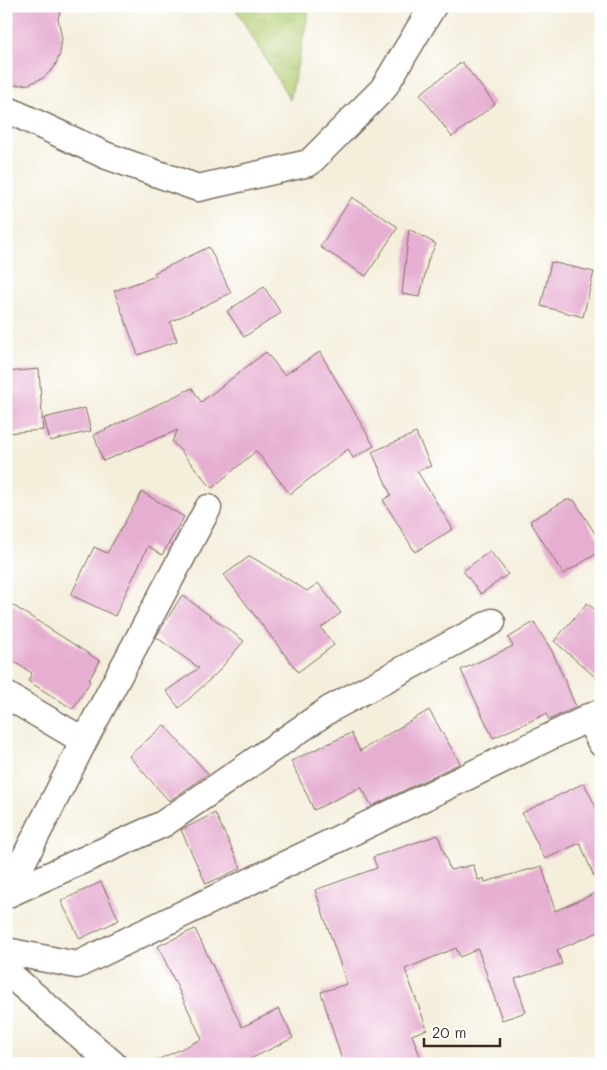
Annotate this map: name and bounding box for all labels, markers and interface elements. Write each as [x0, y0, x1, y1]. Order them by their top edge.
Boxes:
scale bar [424, 1015, 501, 1047]
text: 20 m [432, 1022, 466, 1042]

